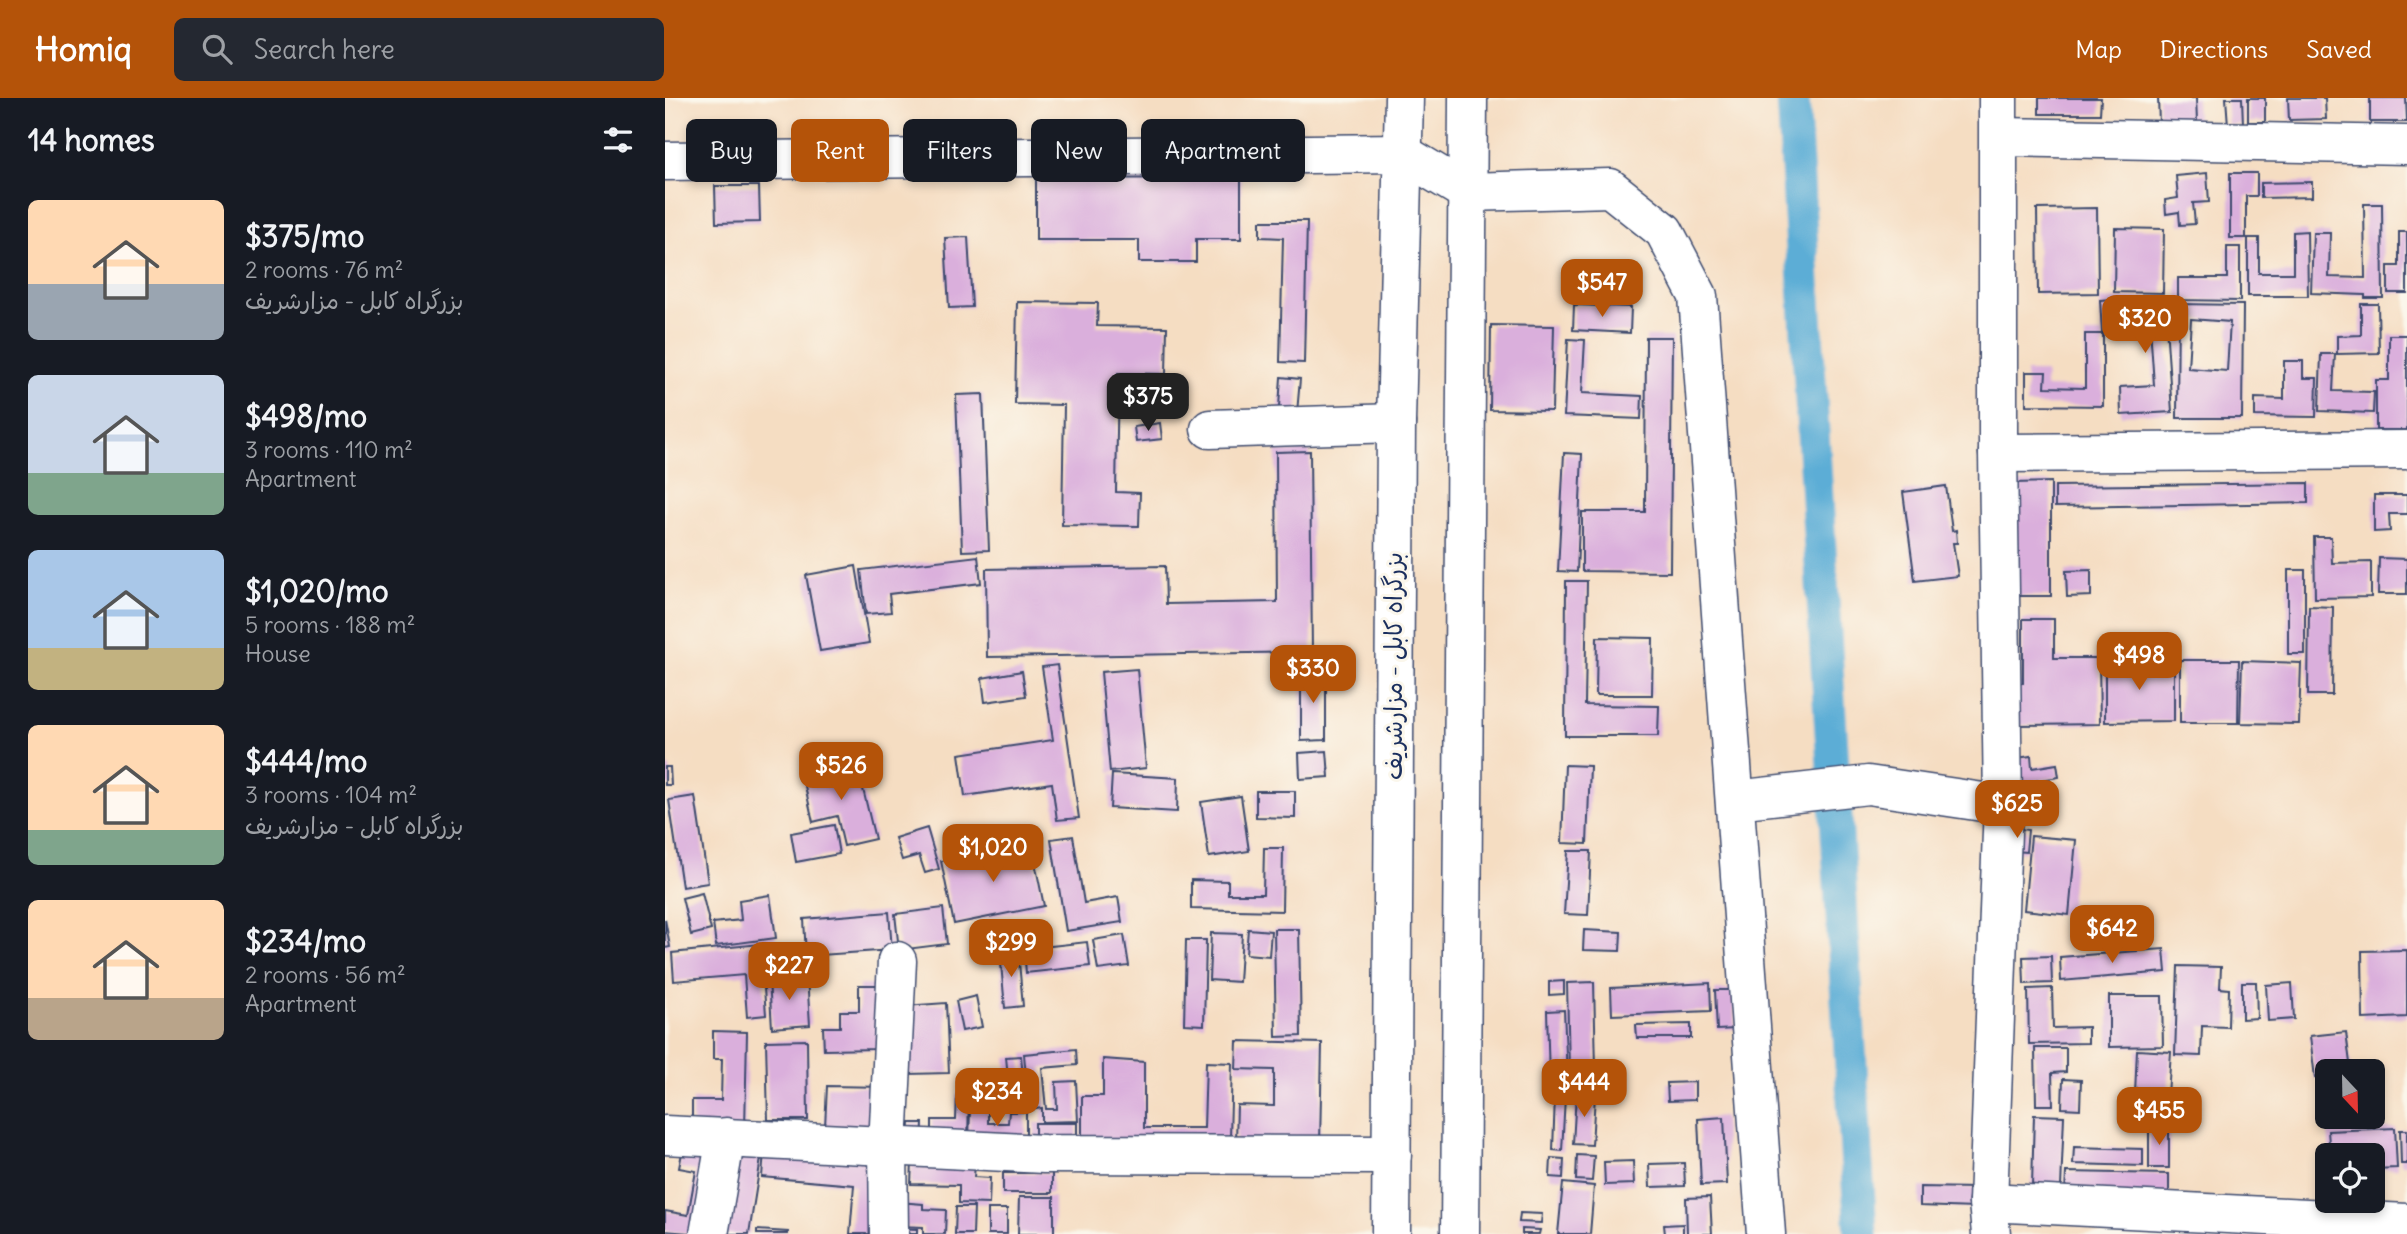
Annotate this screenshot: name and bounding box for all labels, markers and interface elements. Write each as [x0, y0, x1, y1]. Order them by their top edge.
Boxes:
search box [174, 18, 664, 81]
text: Homiq [35, 28, 132, 70]
icon: search [198, 30, 236, 68]
text: Search here [254, 33, 395, 66]
text: Map [2075, 34, 2122, 64]
text: Directions [2160, 34, 2268, 64]
text: Saved [2306, 34, 2372, 64]
chip: Buy [686, 119, 777, 182]
chip: Rent [791, 119, 889, 182]
chip: Filters [903, 119, 1017, 182]
chip: New [1031, 119, 1127, 182]
chip: Apartment [1141, 119, 1305, 182]
text: 14 homes [28, 121, 155, 159]
icon: filters [599, 121, 637, 159]
text: $375/mo [245, 217, 364, 255]
icon: home [84, 228, 168, 312]
text: 2 rooms · 76 m² [245, 255, 403, 284]
pin: $547 [1561, 260, 1643, 319]
text: $547 [1577, 267, 1627, 296]
text: بزرگراه کابل - مزارشریف [245, 286, 463, 315]
pin: $320 [2104, 296, 2186, 355]
text: $320 [2118, 303, 2172, 332]
pin: $375 [1107, 374, 1189, 433]
text: $375 [1123, 381, 1173, 410]
text: $498/mo [245, 397, 367, 435]
icon: home [84, 403, 168, 487]
text: 3 rooms · 110 m² [245, 435, 413, 464]
text: Apartment [245, 464, 357, 493]
street label: بزرگراه کابل - مزارشریف [1378, 552, 1408, 780]
text: $1,020/mo [245, 572, 389, 610]
icon: home [84, 578, 168, 662]
text: 5 rooms · 188 m² [245, 610, 415, 639]
pin: $498 [2098, 632, 2180, 692]
text: House [245, 639, 311, 668]
text: $498 [2113, 640, 2165, 669]
pin: $330 [1272, 646, 1354, 705]
text: $330 [1286, 653, 1340, 682]
text: $444/mo [245, 742, 367, 780]
pin: $526 [800, 742, 882, 802]
text: $526 [815, 750, 867, 779]
icon: home [84, 753, 168, 837]
text: 3 rooms · 104 m² [245, 780, 417, 809]
pin: $625 [1976, 780, 2058, 840]
text: $625 [1991, 788, 2043, 817]
text: بزرگراه کابل - مزارشریف [245, 811, 463, 840]
pin: $1,020 [936, 824, 1050, 884]
text: $1,020 [958, 832, 1028, 861]
pin: $642 [2071, 906, 2153, 965]
text: $642 [2086, 913, 2138, 942]
pin: $299 [970, 920, 1052, 979]
text: $234/mo [245, 922, 366, 960]
text: $299 [985, 927, 1037, 956]
icon: home [84, 928, 168, 1012]
pin: $227 [748, 942, 830, 1002]
text: $227 [764, 950, 814, 979]
text: 2 rooms · 56 m² [245, 960, 406, 989]
text: Apartment [245, 989, 357, 1018]
north arrow [2315, 1059, 2385, 1129]
map controls [2315, 1059, 2385, 1213]
pin: $444 [1543, 1060, 1625, 1119]
text: $444 [1558, 1067, 1610, 1096]
pin: $234 [956, 1068, 1038, 1128]
text: $234 [971, 1076, 1023, 1105]
pin: $455 [2118, 1088, 2200, 1147]
text: $455 [2133, 1095, 2185, 1124]
button: locate [2315, 1143, 2385, 1213]

